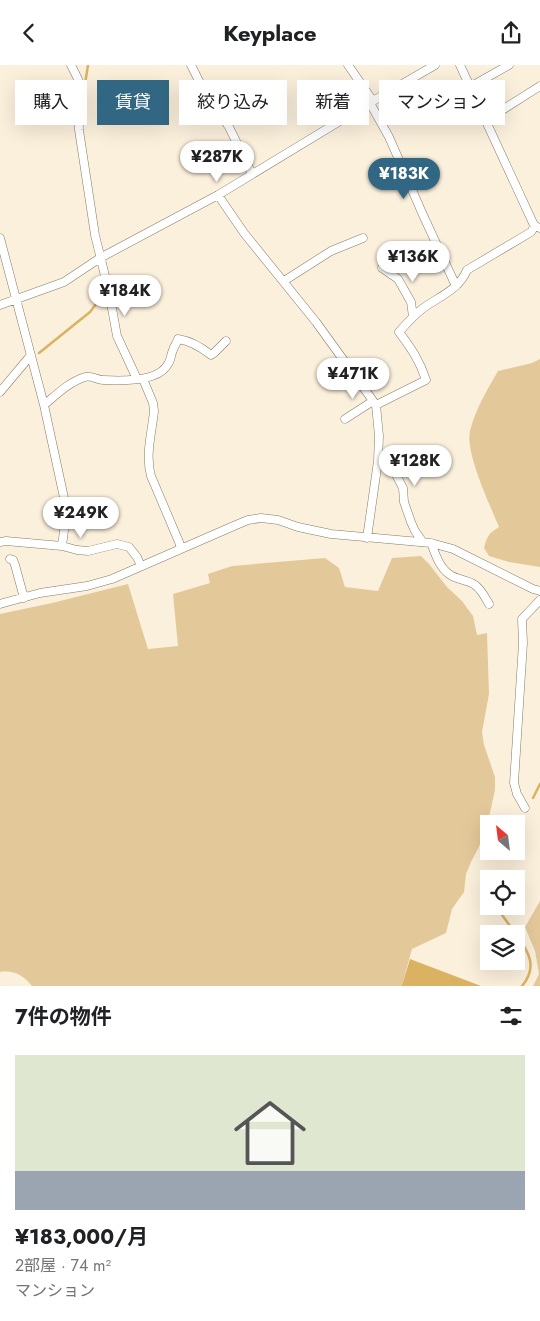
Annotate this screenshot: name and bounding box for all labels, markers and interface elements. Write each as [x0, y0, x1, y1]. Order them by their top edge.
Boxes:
text: Keyplace [223, 17, 317, 49]
icon: back [15, 19, 43, 47]
icon: share [497, 19, 525, 47]
chip: 購入 [15, 80, 87, 125]
chip: 賃貸 [97, 80, 169, 125]
chip: 絞り込み [179, 80, 287, 125]
chip: 新着 [297, 80, 369, 125]
chip: マンション [379, 80, 505, 125]
pin: ¥287K [182, 141, 252, 183]
text: ¥287K [191, 145, 243, 168]
pin: ¥183K [369, 157, 439, 200]
text: ¥183K [379, 162, 429, 185]
pin: ¥136K [378, 241, 448, 283]
text: ¥136K [388, 245, 438, 268]
pin: ¥184K [90, 275, 160, 317]
text: ¥184K [99, 279, 151, 302]
pin: ¥471K [318, 357, 388, 400]
text: ¥471K [328, 362, 378, 385]
pin: ¥128K [380, 445, 450, 487]
text: ¥128K [390, 449, 440, 472]
pin: ¥249K [46, 497, 116, 539]
text: ¥249K [54, 501, 108, 524]
north arrow [480, 815, 525, 860]
map controls [480, 815, 525, 970]
button: locate [480, 870, 525, 915]
button: layers [480, 925, 525, 970]
text: 7件の物件 [15, 1002, 112, 1032]
icon: filters [497, 1002, 525, 1030]
icon: home [225, 1088, 315, 1178]
text: ¥183,000/月 [15, 1222, 148, 1252]
text: 2部屋 · 74 m² [15, 1254, 111, 1277]
text: マンション [15, 1279, 95, 1302]

